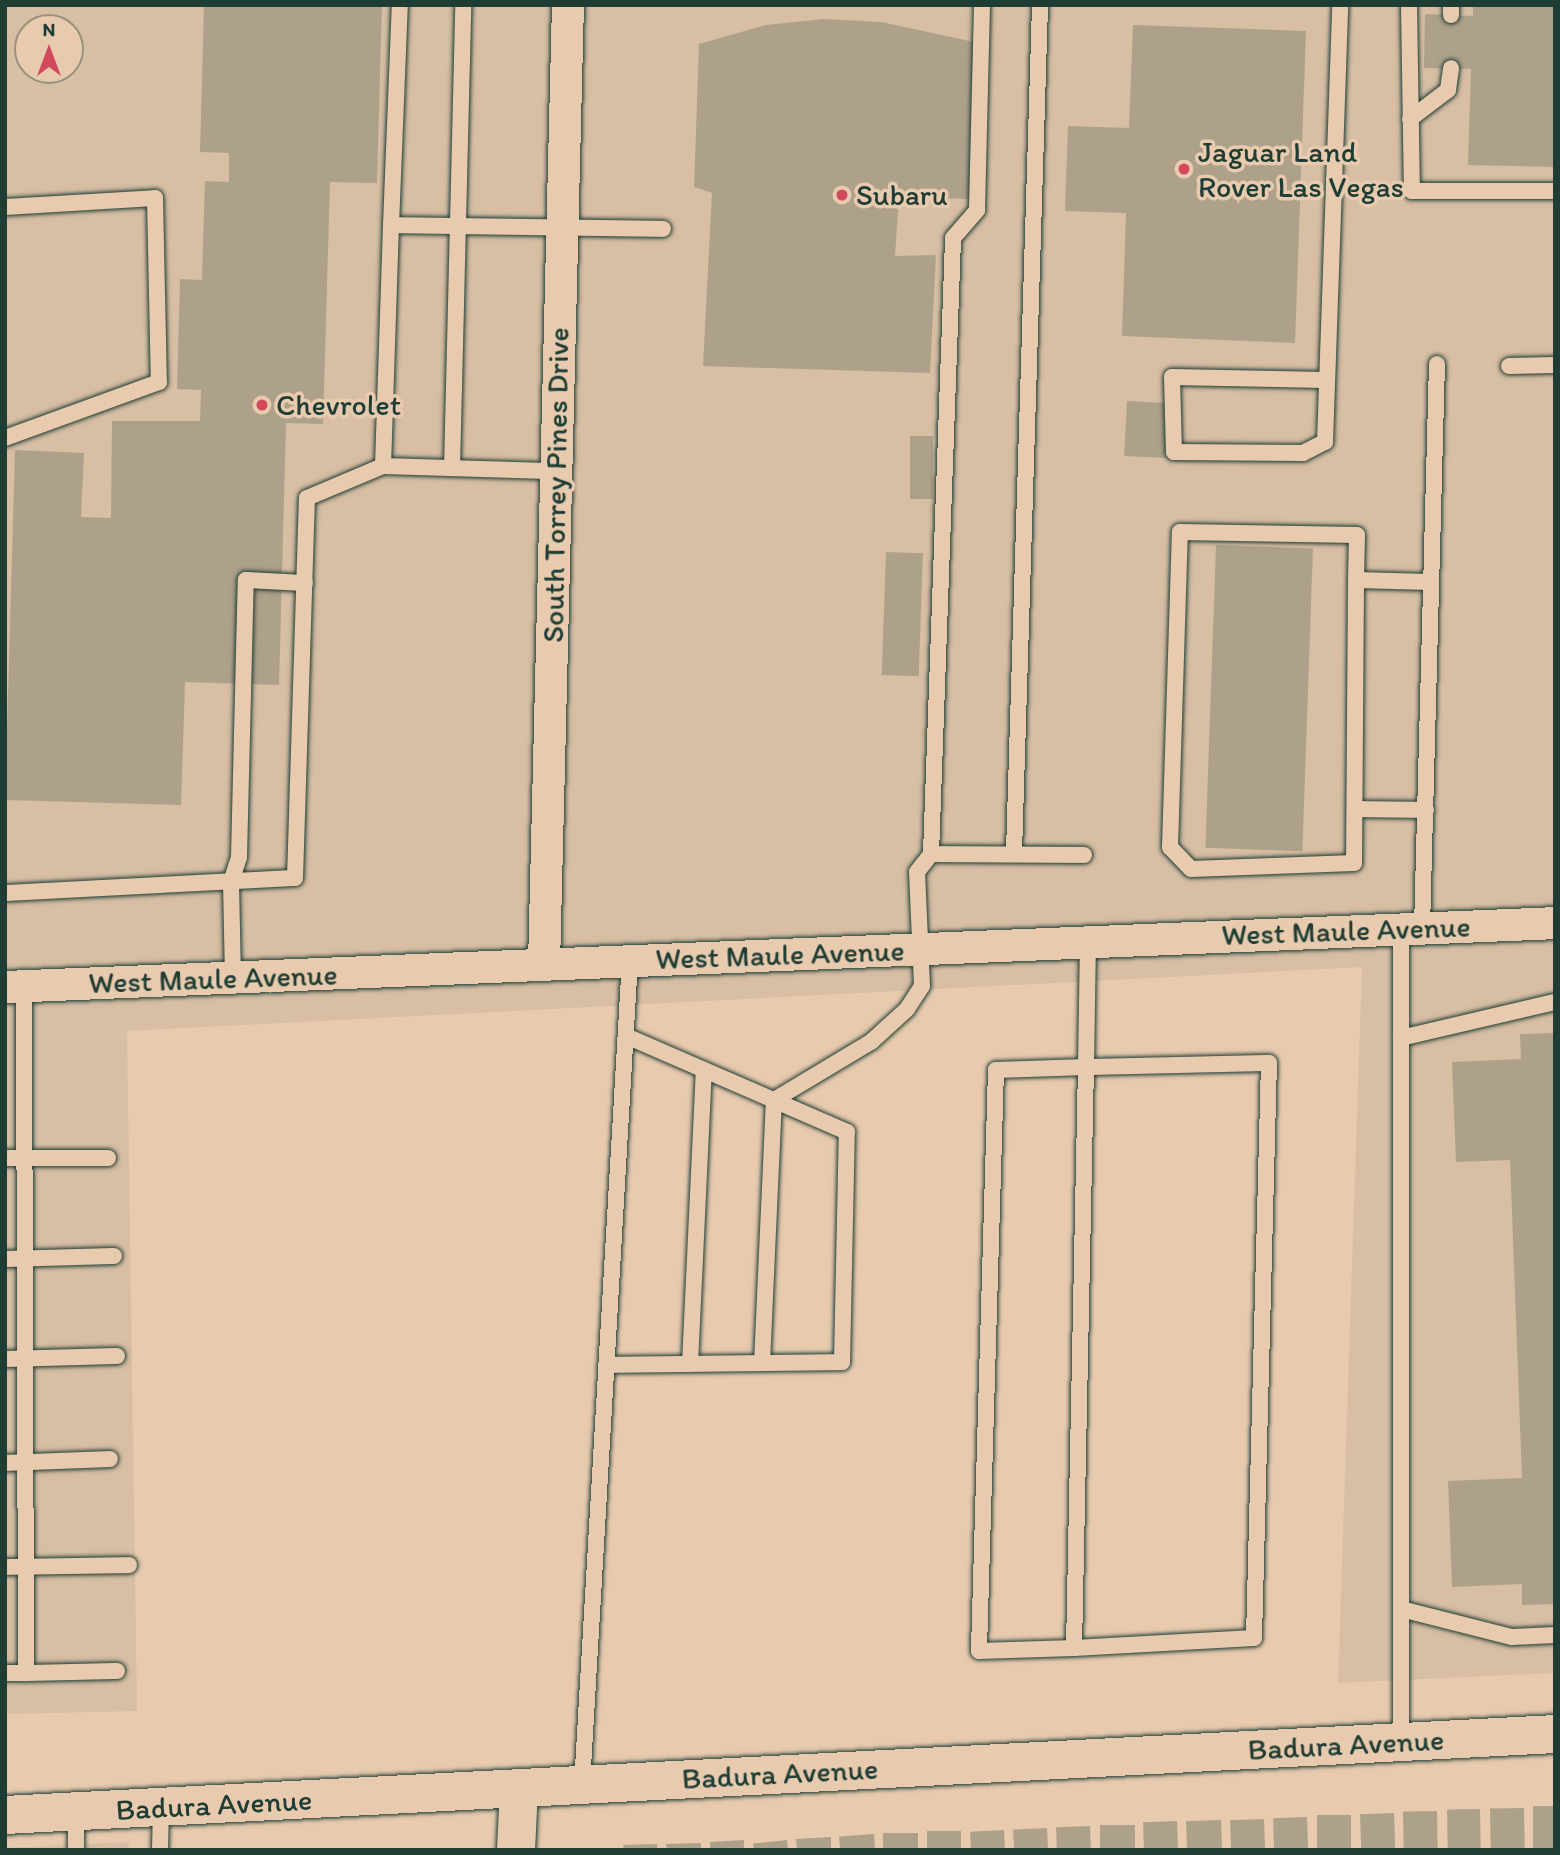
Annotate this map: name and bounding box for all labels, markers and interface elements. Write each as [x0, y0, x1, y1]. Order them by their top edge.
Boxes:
north arrow [14, 14, 84, 84]
text: N [43, 18, 55, 41]
place label: Jaguar Land Rover Las Vegas [1198, 134, 1403, 204]
marker: Jaguar Land Rover Las Vegas [1176, 161, 1192, 177]
place label: Subaru [856, 177, 948, 213]
marker: Subaru [834, 187, 850, 203]
street label: South Torrey Pines Drive [535, 328, 577, 642]
place label: Chevrolet [276, 387, 401, 423]
marker: Chevrolet [254, 397, 270, 413]
street label: West Maule Avenue [1221, 909, 1471, 953]
street label: West Maule Avenue [655, 933, 905, 977]
street label: West Maule Avenue [88, 957, 338, 1001]
street label: Badura Avenue [1247, 1722, 1445, 1768]
street label: Badura Avenue [681, 1751, 879, 1797]
street label: Badura Avenue [115, 1782, 313, 1828]

